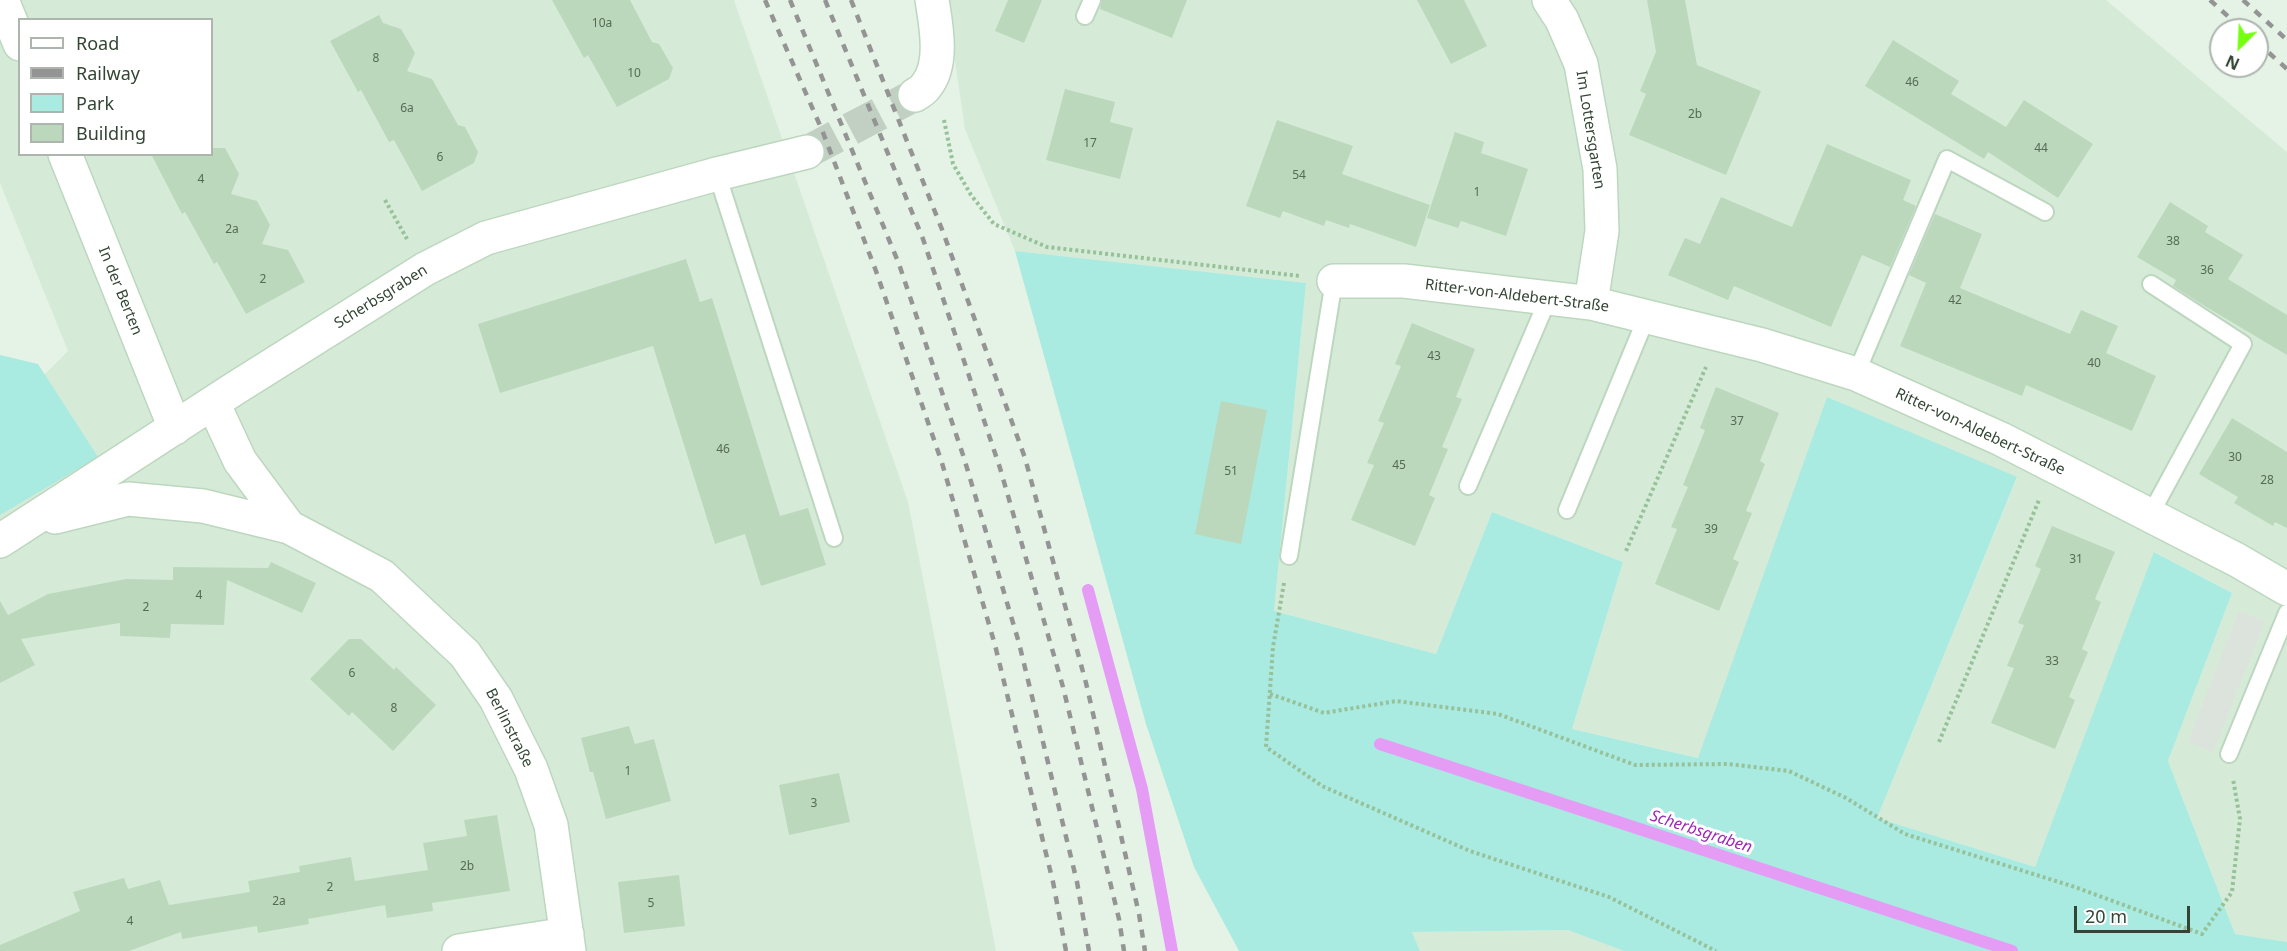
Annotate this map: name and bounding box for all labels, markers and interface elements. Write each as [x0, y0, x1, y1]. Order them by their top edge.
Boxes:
house number: 10a [592, 17, 612, 31]
legend [18, 18, 213, 156]
north arrow [2209, 18, 2269, 78]
text: Road [76, 31, 119, 55]
text: N [2222, 50, 2243, 75]
house number: 8 [373, 52, 379, 66]
text: Railway [76, 61, 140, 85]
house number: 10 [627, 67, 641, 81]
street label: Im Lottersgarten [1572, 70, 1608, 190]
house number: 46 [1905, 76, 1919, 90]
text: Park [76, 91, 114, 115]
house number: 6a [400, 102, 414, 116]
house number: 2b [1688, 108, 1702, 122]
text: Building [76, 121, 146, 145]
house number: 17 [1083, 137, 1097, 151]
house number: 44 [2034, 142, 2048, 156]
house number: 6 [437, 151, 443, 165]
house number: 54 [1292, 169, 1306, 183]
house number: 4 [198, 173, 204, 187]
house number: 1 [1474, 186, 1480, 200]
house number: 2a [225, 223, 239, 237]
house number: 38 [2166, 235, 2180, 249]
street label: In der Berten [94, 244, 146, 338]
street label: Scherbsgraben [331, 261, 431, 333]
house number: 36 [2200, 264, 2214, 278]
house number: 2 [260, 273, 266, 287]
street label: Ritter-von-Aldebert-Straße [1424, 276, 1610, 316]
house number: 42 [1948, 294, 1962, 308]
house number: 43 [1427, 350, 1441, 364]
house number: 40 [2087, 357, 2101, 371]
street label: Ritter-von-Aldebert-Straße [1892, 385, 2068, 479]
house number: 37 [1730, 415, 1744, 429]
house number: 46 [716, 443, 730, 457]
house number: 30 [2228, 451, 2242, 465]
house number: 45 [1392, 459, 1406, 473]
house number: 51 [1224, 465, 1238, 479]
house number: 28 [2260, 474, 2274, 488]
house number: 39 [1704, 523, 1718, 537]
house number: 31 [2069, 553, 2083, 567]
house number: 4 [196, 589, 202, 603]
house number: 2 [143, 601, 149, 615]
house number: 33 [2045, 655, 2059, 669]
house number: 6 [349, 667, 355, 681]
street label: Berlinstraße [481, 685, 537, 771]
house number: 8 [391, 702, 397, 716]
house number: 1 [625, 765, 631, 779]
house number: 3 [811, 797, 817, 811]
water label: Scherbsgraben [1648, 806, 1754, 858]
house number: 2b [460, 860, 474, 874]
house number: 2 [327, 881, 333, 895]
scale bar [2077, 894, 2192, 932]
house number: 2a [272, 895, 286, 909]
house number: 5 [648, 897, 654, 911]
text: 20 m [2085, 904, 2127, 928]
house number: 4 [127, 915, 133, 929]

